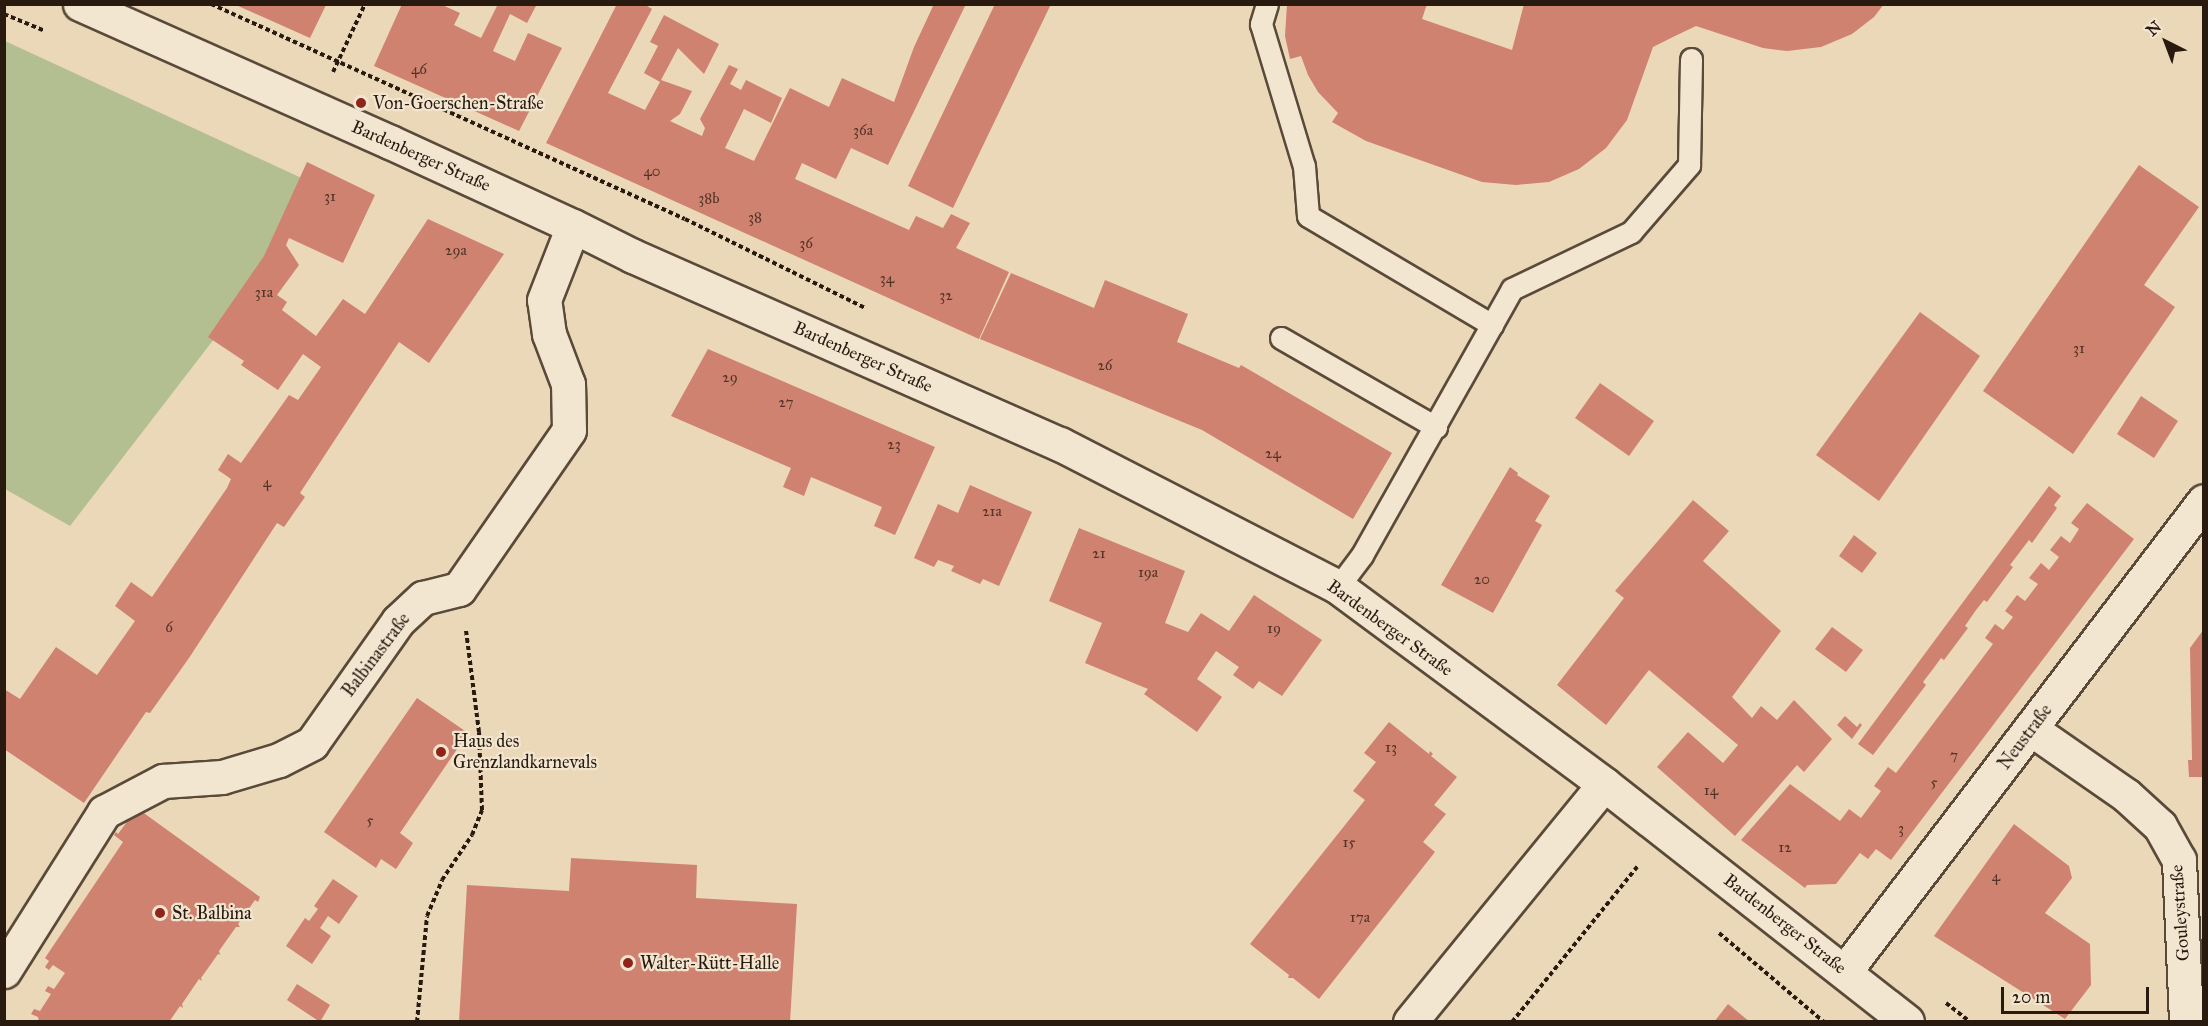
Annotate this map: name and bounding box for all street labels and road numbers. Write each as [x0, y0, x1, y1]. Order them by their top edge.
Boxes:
street label: Bardenberger Straße [348, 116, 494, 196]
street label: Bardenberger Straße [790, 317, 936, 397]
street label: Bardenberger Straße [1323, 575, 1457, 681]
street label: Balbinastraße [337, 609, 415, 701]
street label: Neustraße [1993, 700, 2057, 774]
street label: Gouleystraße [2166, 864, 2194, 962]
street label: Bardenberger Straße [1719, 869, 1851, 979]

